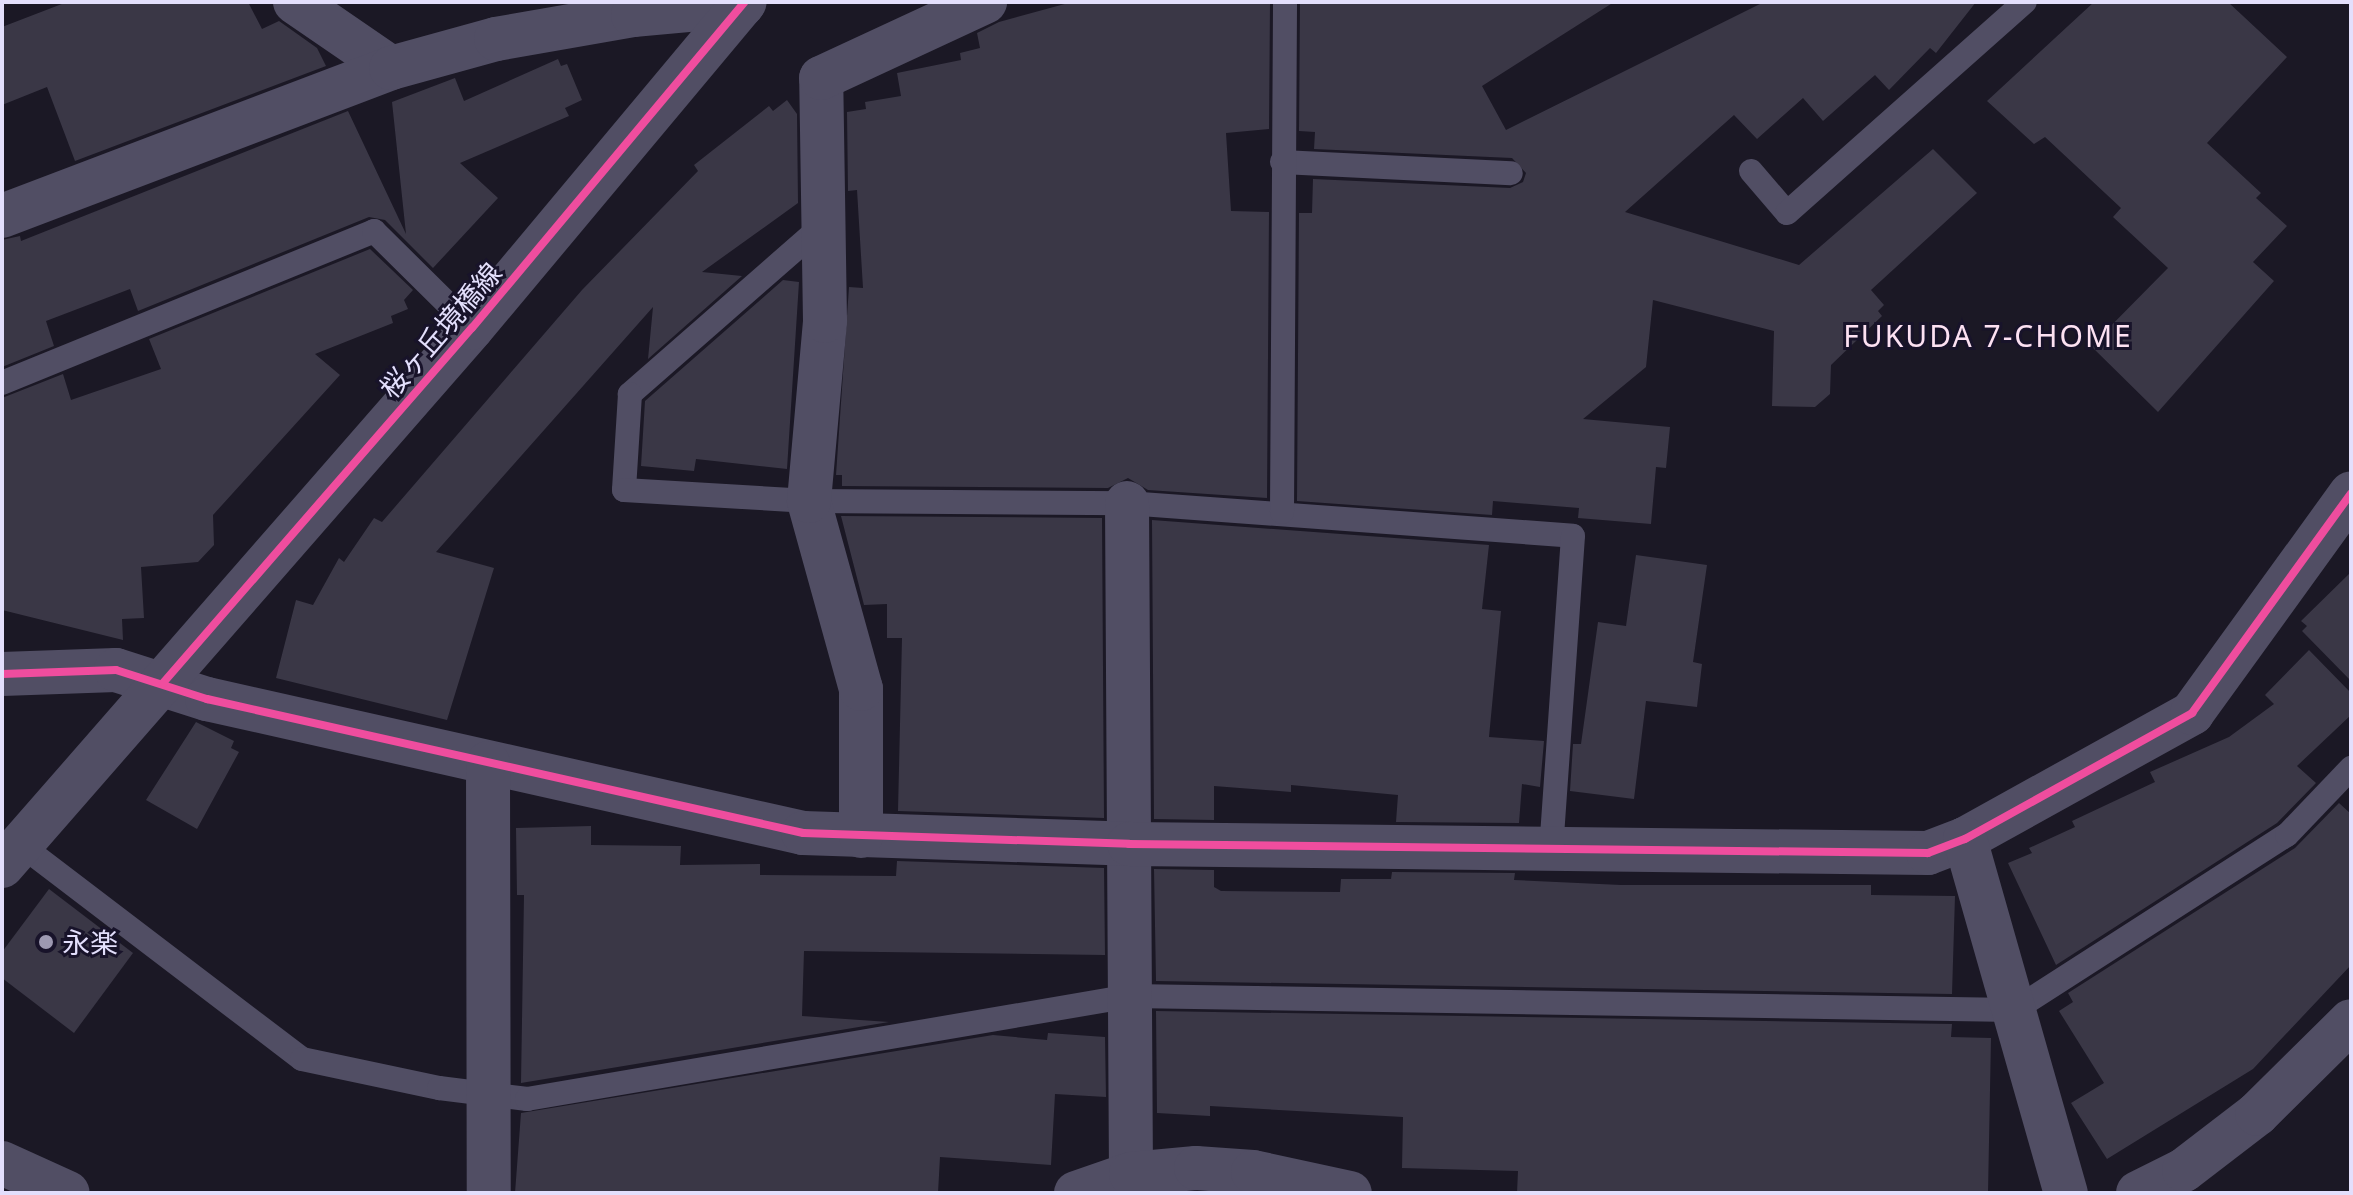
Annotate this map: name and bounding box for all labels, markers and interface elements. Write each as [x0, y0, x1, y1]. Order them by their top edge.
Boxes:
street label: 桜ヶ丘境橋線 [372, 256, 508, 404]
district label: FUKUDA 7-CHOME [1843, 318, 2133, 354]
place label: 永楽 [62, 925, 118, 959]
marker: 永楽 [37, 933, 55, 951]

